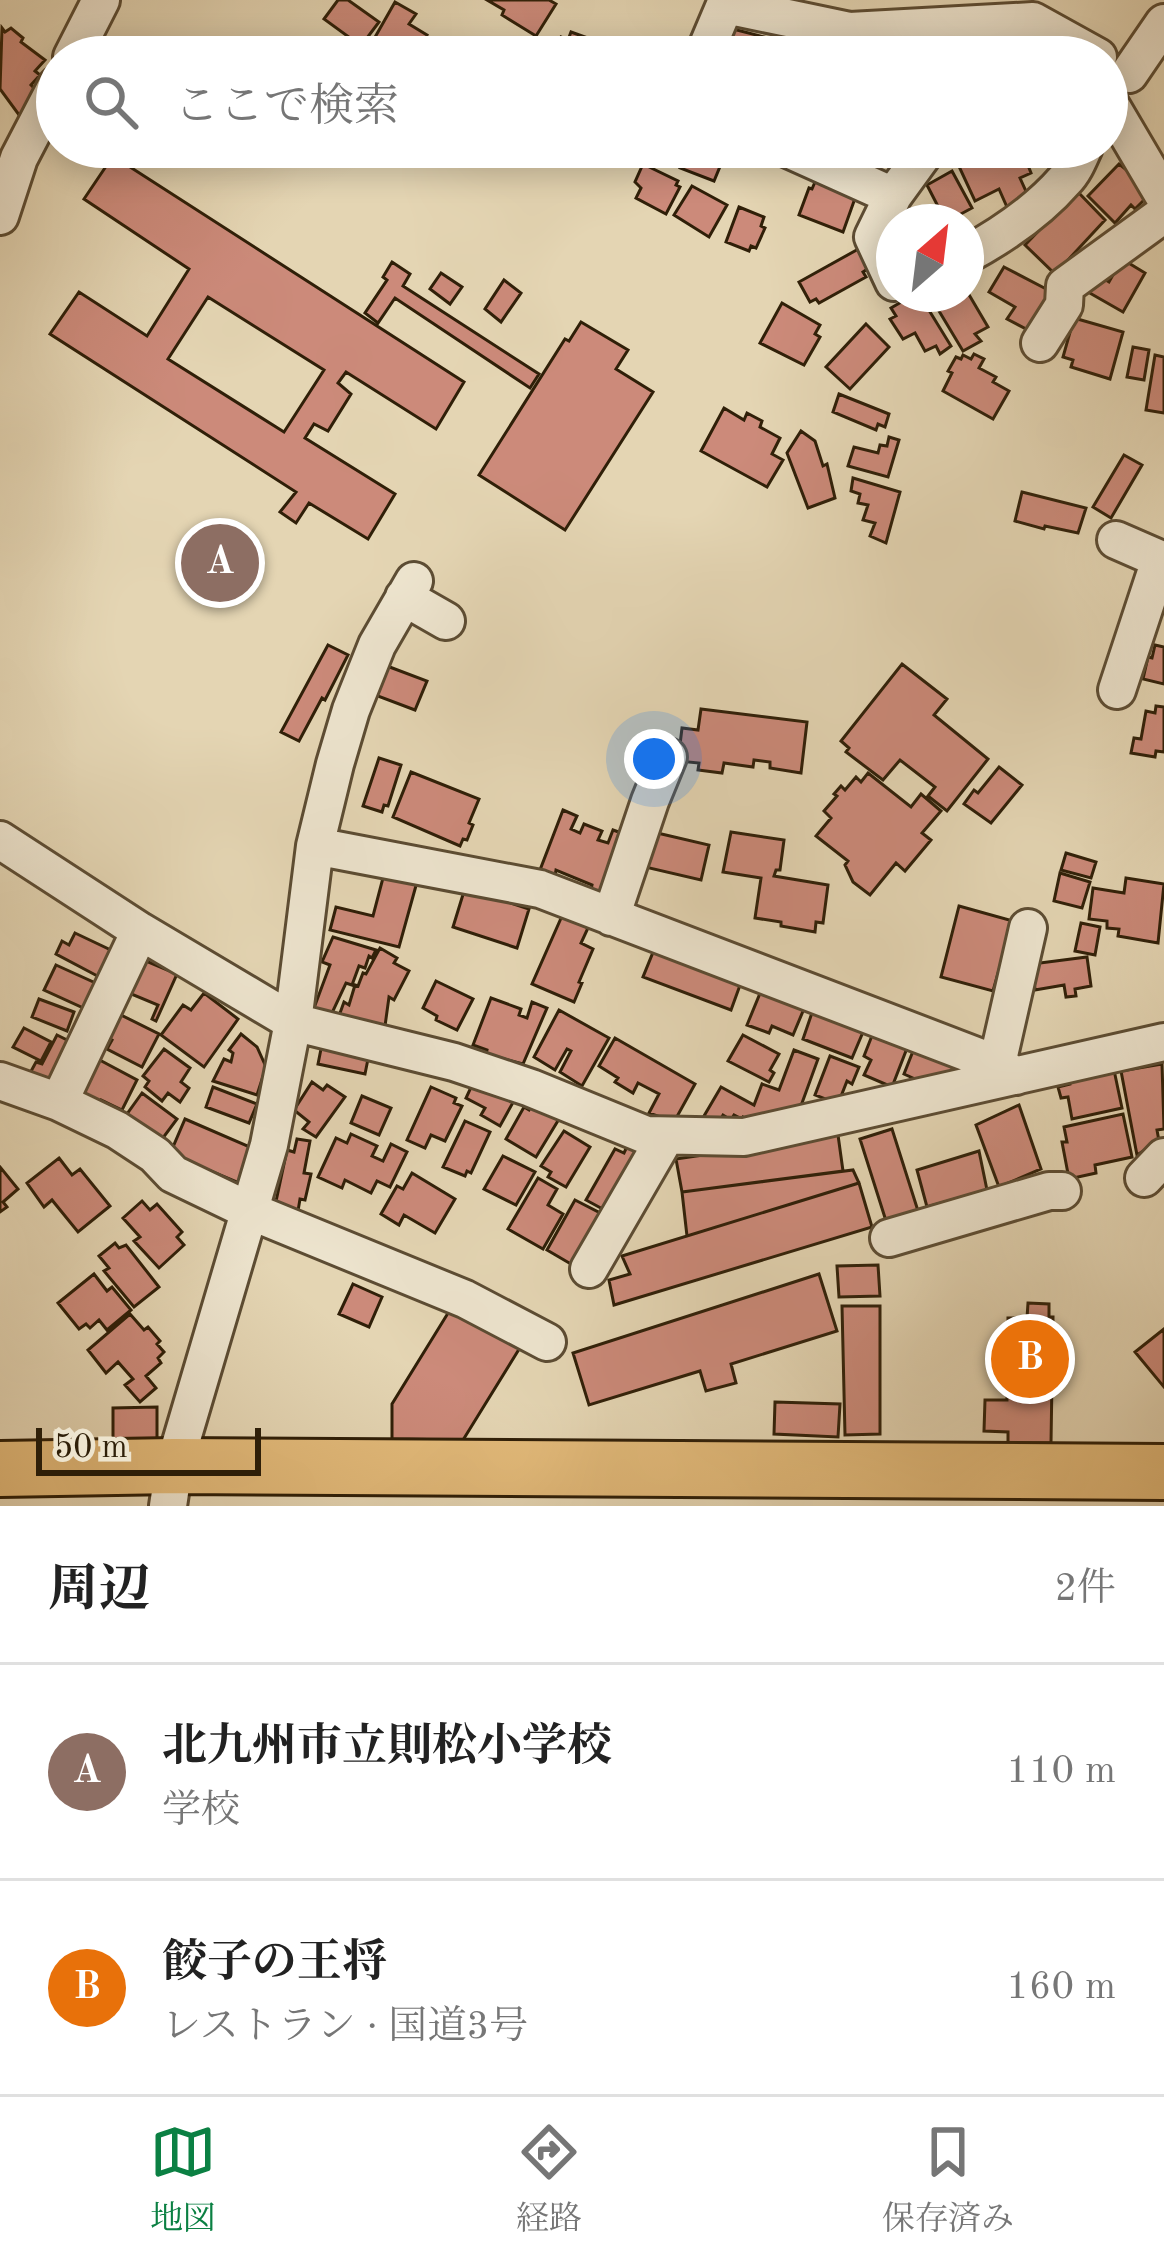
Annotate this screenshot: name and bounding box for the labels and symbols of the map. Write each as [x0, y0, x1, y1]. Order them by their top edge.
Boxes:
north arrow [876, 204, 984, 312]
pin: A [181, 518, 259, 608]
your location [624, 729, 684, 789]
pin: B [991, 1314, 1069, 1404]
scale bar [36, 1422, 261, 1475]

